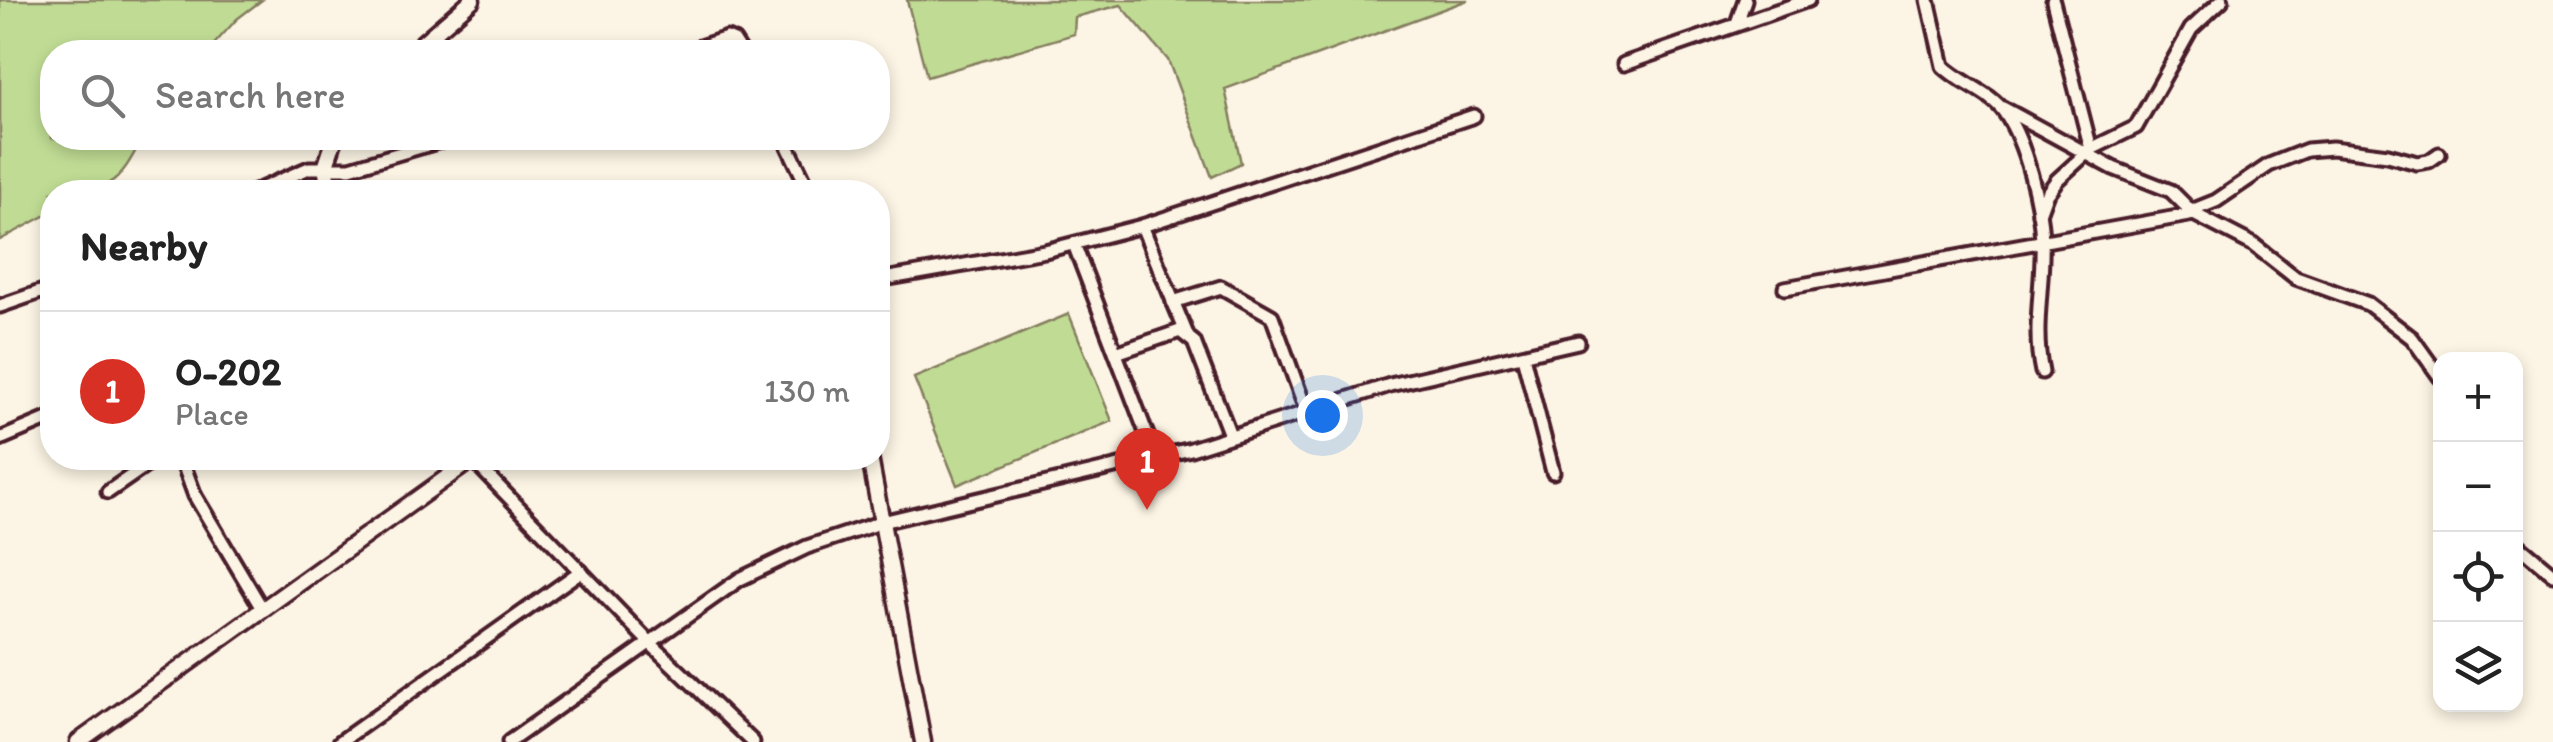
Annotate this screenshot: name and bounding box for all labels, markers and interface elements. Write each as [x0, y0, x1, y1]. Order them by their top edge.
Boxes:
search box [40, 40, 890, 150]
icon: search [75, 68, 130, 123]
text: Search here [155, 72, 346, 118]
text: Nearby [80, 220, 207, 271]
text: O-202 [175, 349, 281, 395]
map controls [2433, 352, 2523, 712]
button: + [2433, 352, 2523, 442]
text: 1 [105, 372, 120, 410]
text: 130 m [764, 372, 850, 410]
your location [1297, 390, 1348, 441]
text: Place [175, 395, 249, 433]
pin: 1 [1114, 428, 1180, 510]
button: − [2433, 442, 2523, 532]
button: locate [2433, 532, 2523, 622]
button: layers [2433, 622, 2523, 712]

